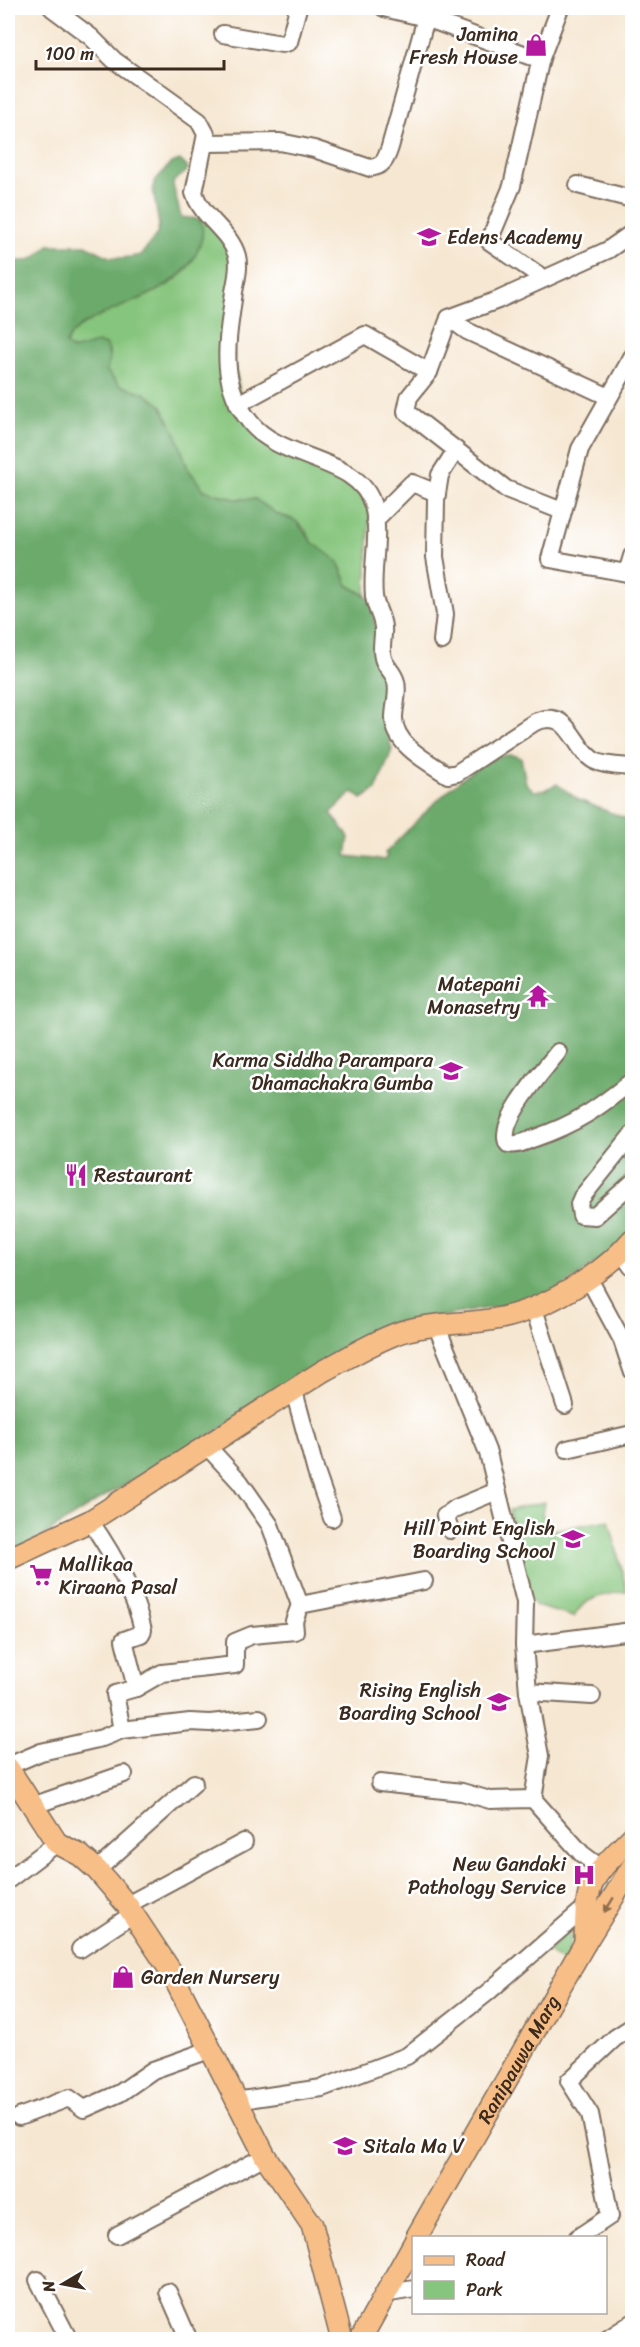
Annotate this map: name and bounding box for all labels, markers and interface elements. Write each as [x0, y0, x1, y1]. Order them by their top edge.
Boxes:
place label: Jamina Fresh House [409, 17, 518, 75]
shop icon: Jamina Fresh House [523, 32, 549, 58]
scale bar [36, 33, 224, 71]
text: 100 m [45, 38, 94, 70]
place label: Edens Academy [447, 220, 583, 255]
school or university icon: Edens Academy [416, 224, 442, 250]
place label: Matepani Monasetry [427, 967, 521, 1025]
temple icon: Matepani Monasetry [525, 983, 551, 1009]
place label: Karma Siddha Parampara Dhamachakra Gumba [213, 1043, 434, 1101]
school or university icon: Karma Siddha Parampara Dhamachakra Gumba [438, 1058, 464, 1084]
place label: Restaurant [94, 1158, 193, 1193]
restaurant icon: Restaurant [63, 1162, 89, 1188]
place label: Hill Point English Boarding School [404, 1511, 556, 1569]
school or university icon: Hill Point English Boarding School [560, 1526, 586, 1552]
place label: Mallikaa Kiraana Pasal [59, 1547, 178, 1605]
supermarket icon: Mallikaa Kiraana Pasal [28, 1562, 54, 1588]
place label: Rising English Boarding School [339, 1673, 482, 1731]
school or university icon: Rising English Boarding School [486, 1689, 512, 1715]
place label: New Gandaki Pathology Service [408, 1847, 567, 1905]
hospital icon: New Gandaki Pathology Service [571, 1862, 597, 1888]
one-way arrow [603, 1897, 614, 1913]
place label: Garden Nursery [141, 1960, 280, 1995]
shop icon: Garden Nursery [110, 1964, 136, 1990]
street label: Ranipauwa Marg [468, 1988, 569, 2130]
place label: Sitala Ma V [363, 2129, 465, 2164]
school or university icon: Sitala Ma V [332, 2133, 358, 2159]
legend [412, 2236, 607, 2314]
text: Road [466, 2244, 506, 2276]
north arrow [33, 2254, 93, 2314]
text: Park [466, 2274, 503, 2306]
text: N [33, 2278, 64, 2295]

